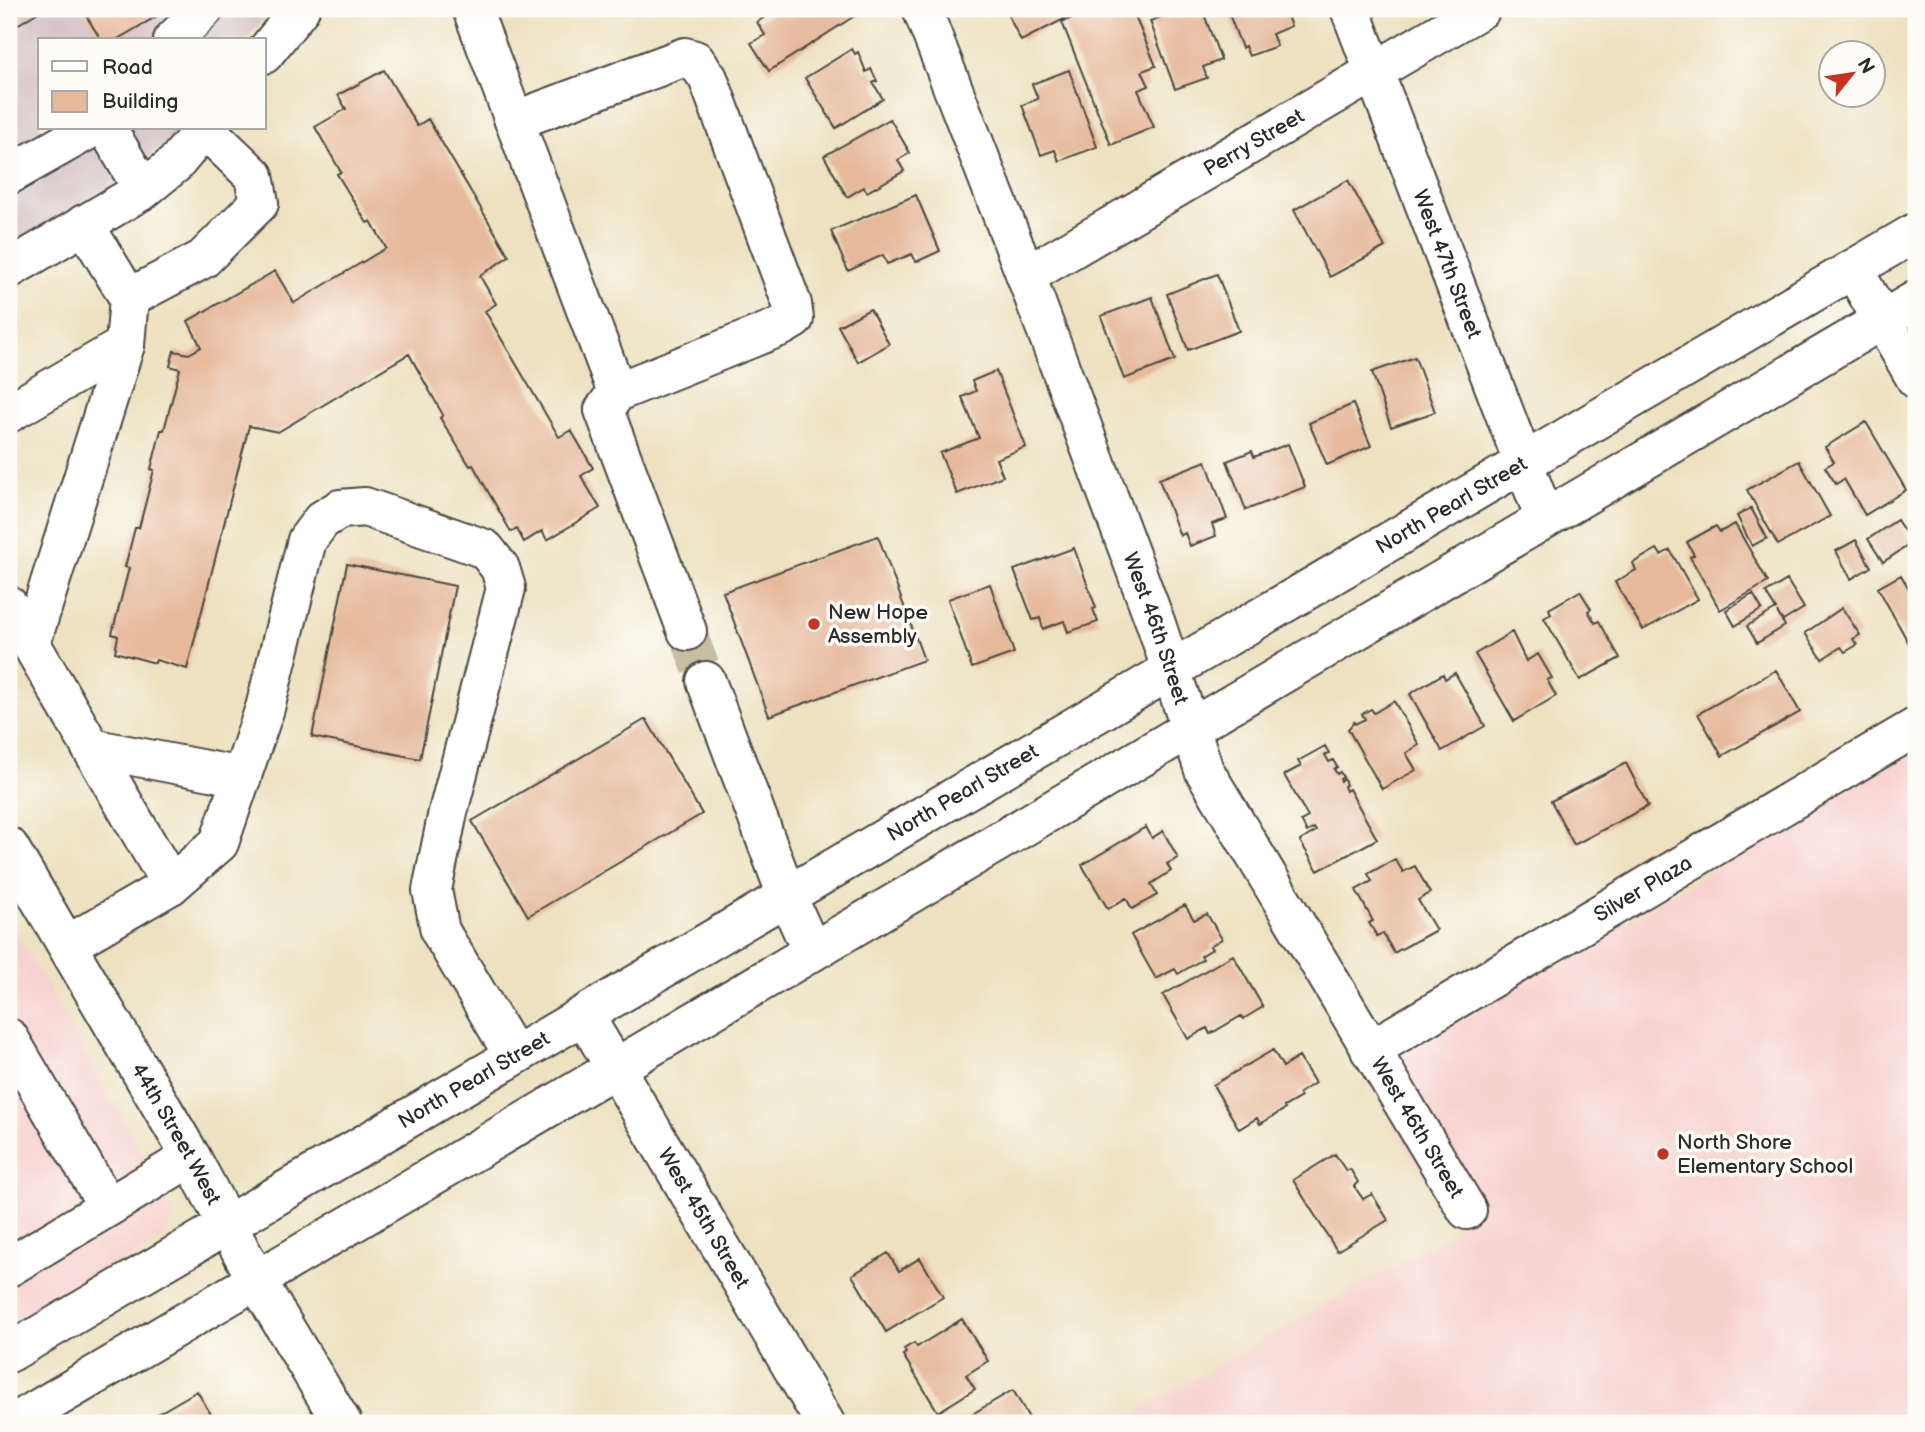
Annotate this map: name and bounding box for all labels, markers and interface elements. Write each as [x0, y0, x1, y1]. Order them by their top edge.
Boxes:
legend [38, 38, 266, 130]
north arrow [1816, 38, 1886, 108]
text: N [1852, 54, 1879, 78]
text: Road [102, 55, 153, 80]
text: Building [102, 89, 178, 114]
street label: Perry Street [1199, 103, 1309, 182]
street label: West 47th Street [1407, 186, 1487, 343]
street label: North Pearl Street [1371, 451, 1532, 560]
street label: West 46th Street [1117, 549, 1194, 708]
place label: New Hope Assembly [828, 600, 928, 649]
marker: New Hope Assembly [806, 616, 822, 632]
street label: North Pearl Street [883, 739, 1043, 847]
street label: Silver Plaza [1590, 850, 1696, 928]
street label: North Pearl Street [394, 1026, 555, 1134]
street label: West 46th Street [1365, 1053, 1469, 1203]
street label: 44th Street West [126, 1059, 226, 1209]
place label: North Shore Elementary School [1677, 1130, 1853, 1179]
street label: West 45th Street [652, 1144, 755, 1294]
marker: North Shore Elementary School [1655, 1146, 1671, 1162]

